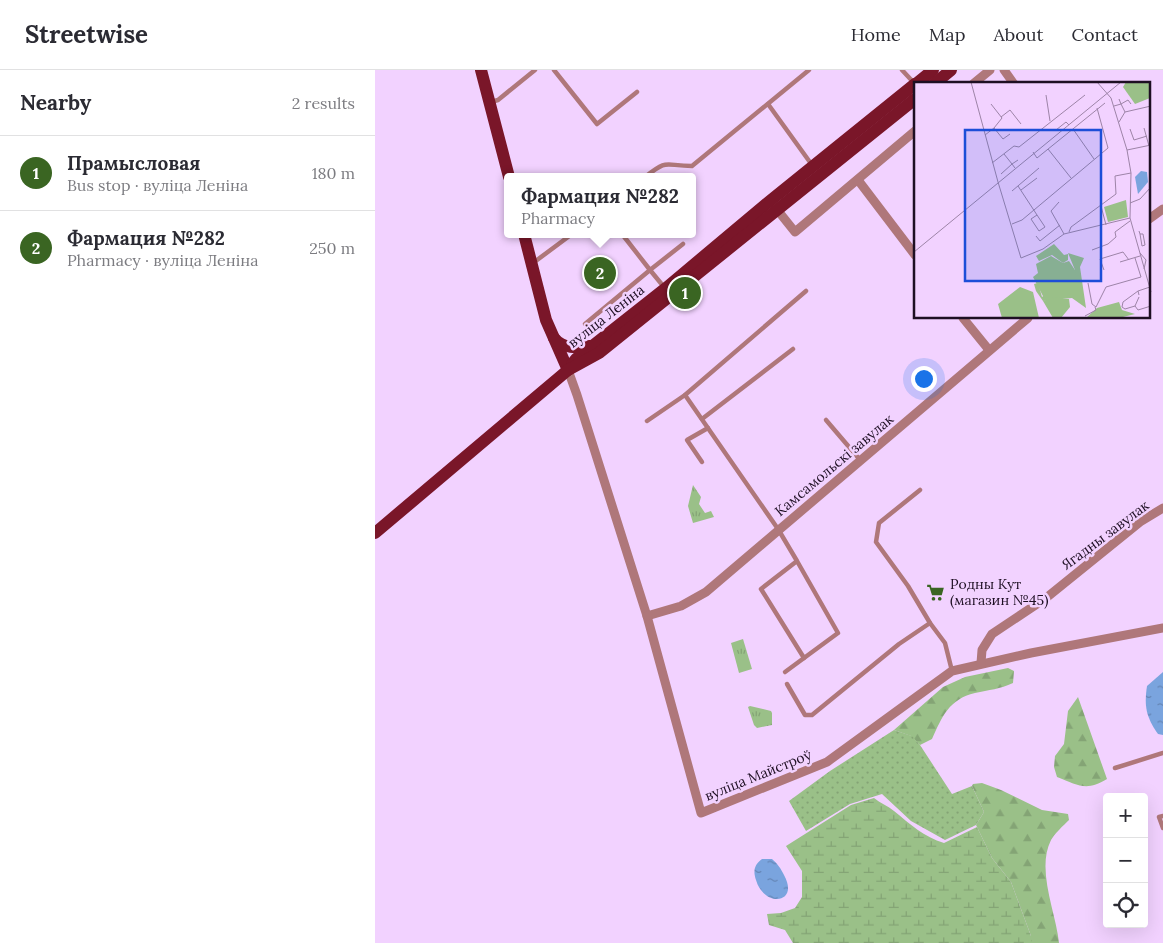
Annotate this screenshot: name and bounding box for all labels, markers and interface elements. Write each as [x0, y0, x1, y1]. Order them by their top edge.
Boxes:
text: Streetwise [25, 19, 148, 50]
text: Home [851, 23, 901, 46]
text: Map [929, 23, 965, 46]
text: About [993, 23, 1043, 46]
text: Contact [1071, 23, 1138, 46]
inset map [914, 82, 1151, 319]
text: Nearby [20, 89, 91, 116]
text: 2 results [292, 93, 355, 113]
text: Прамысловая [67, 151, 200, 175]
text: 1 [33, 163, 39, 183]
text: 180 m [312, 163, 355, 183]
popup [504, 173, 696, 238]
text: Bus stop · вуліца Леніна [67, 175, 248, 195]
text: Фармация №282 [521, 184, 679, 208]
text: Pharmacy [521, 208, 595, 228]
text: Фармация №282 [67, 226, 225, 250]
text: 2 [32, 238, 40, 258]
text: 250 m [309, 238, 355, 258]
text: Pharmacy · вуліца Леніна [67, 250, 258, 270]
pin: 2 [584, 254, 616, 292]
pin: 1 [669, 274, 701, 312]
street label: вуліца Леніна [564, 281, 648, 351]
your location [911, 366, 937, 392]
street label: Камсамольскі завулак [771, 410, 897, 520]
street label: Ягадны завулак [1058, 496, 1153, 574]
place label: Родны Кут (магазин №45) [950, 575, 1048, 609]
supermarket icon: Родны Кут (магазин №45) [926, 582, 946, 602]
street label: вуліца Майстроў [702, 745, 815, 805]
map controls [1103, 793, 1148, 928]
button: + [1103, 793, 1148, 838]
button: − [1103, 838, 1148, 883]
button: locate [1103, 883, 1148, 928]

